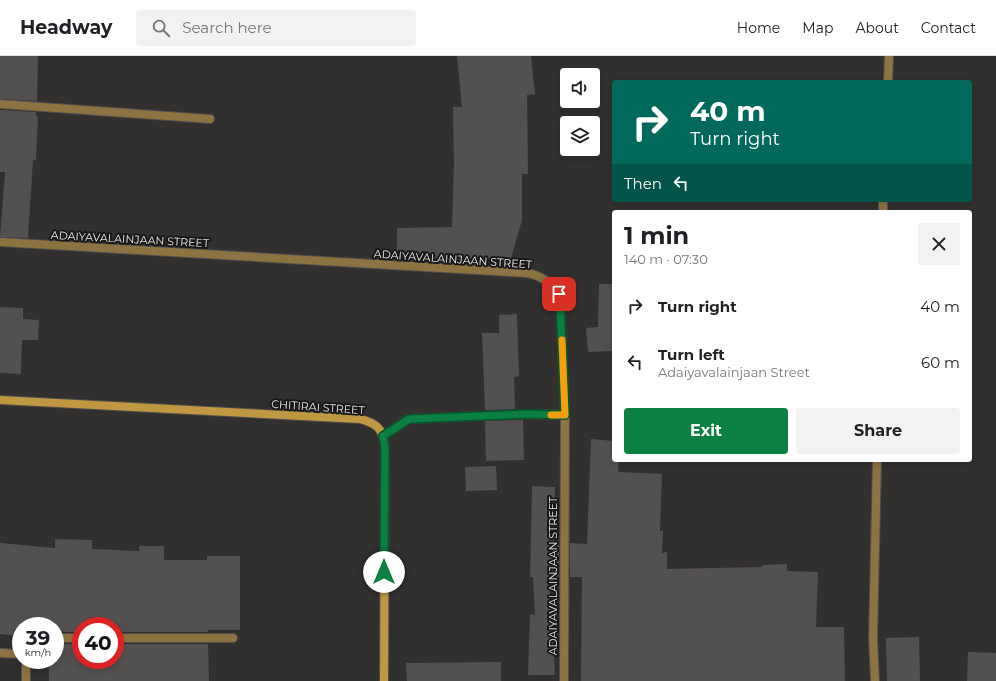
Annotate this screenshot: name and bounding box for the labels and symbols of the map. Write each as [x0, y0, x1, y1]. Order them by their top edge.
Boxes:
street label: ADAIYAVALAINJAAN STREET [50, 228, 210, 250]
street label: ADAIYAVALAINJAAN STREET [373, 246, 533, 272]
pin [542, 277, 576, 311]
street label: CHITIRAI STREET [271, 397, 366, 417]
street label: ADAIYAVALAINJAAN STREET [546, 496, 560, 655]
position arrow [363, 551, 405, 593]
speed limit sign: 40 [72, 617, 124, 669]

